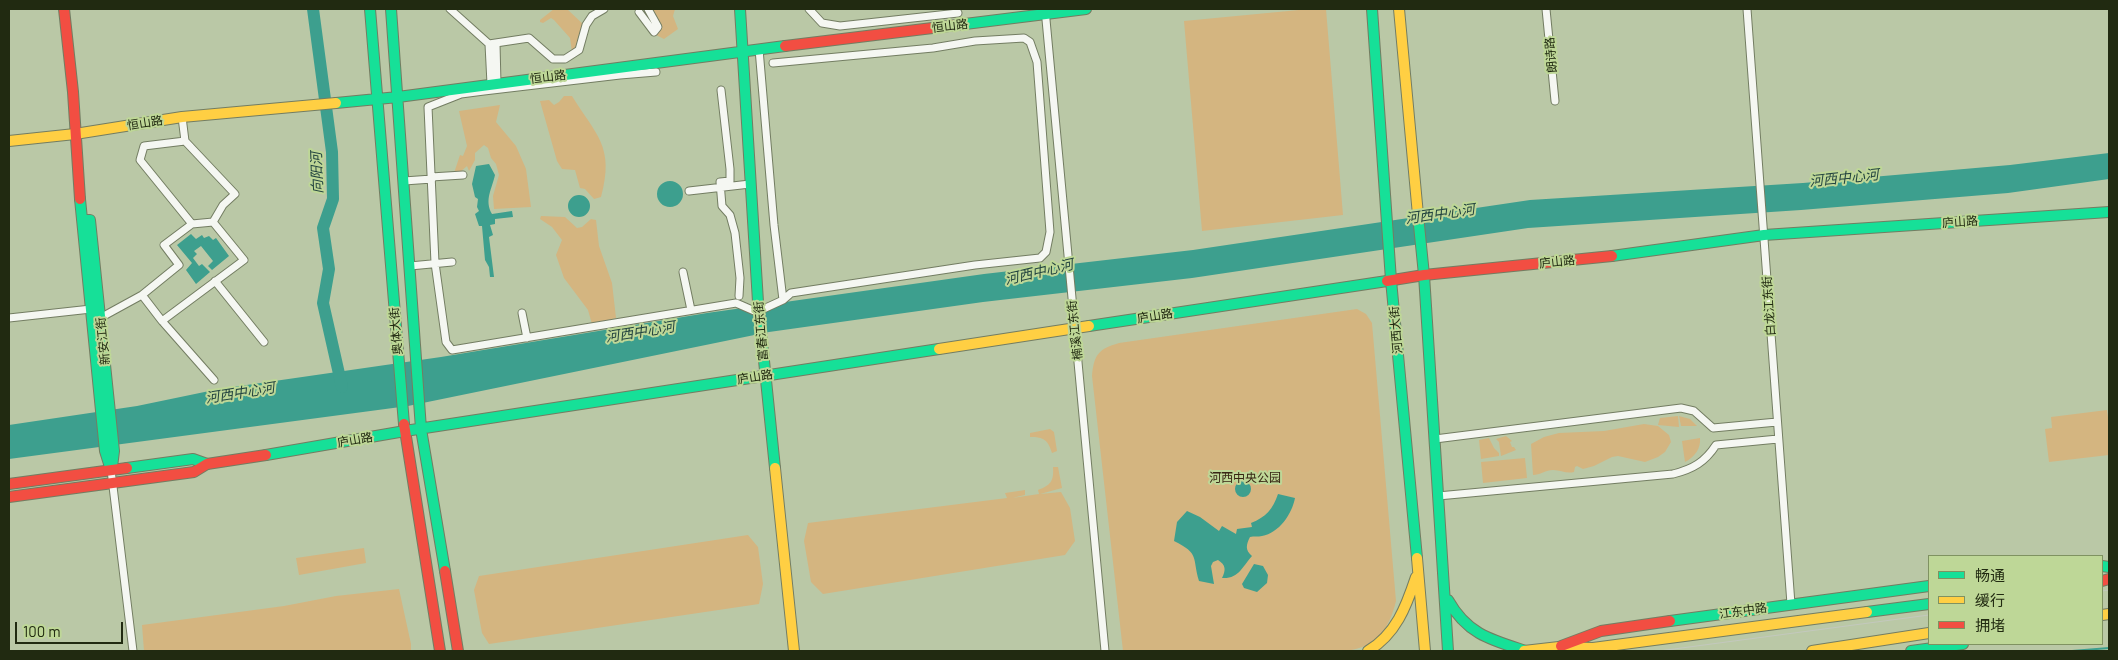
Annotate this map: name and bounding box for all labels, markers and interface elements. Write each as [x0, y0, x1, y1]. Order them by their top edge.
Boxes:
street label: 恒山路 [931, 17, 969, 35]
street label: 朗诗路 [1542, 36, 1560, 74]
street label: 恒山路 [529, 68, 567, 86]
street label: 恒山路 [126, 113, 164, 133]
water label: 向阳河 [308, 152, 326, 194]
water label: 河西中心河 [1808, 166, 1880, 190]
water label: 河西中心河 [1404, 201, 1476, 227]
street label: 庐山路 [1942, 214, 1978, 230]
street label: 庐山路 [1538, 253, 1576, 271]
water label: 河西中心河 [1003, 256, 1075, 288]
street label: 白龙江东街 [1760, 276, 1778, 336]
street label: 楠溪江东街 [1065, 299, 1085, 361]
street label: 富春江东街 [751, 300, 771, 362]
street label: 河西大街 [1387, 305, 1405, 355]
street label: 奥体大街 [387, 306, 405, 356]
street label: 庐山路 [1136, 306, 1174, 326]
street label: 新安江街 [93, 316, 113, 366]
water label: 河西中心河 [604, 318, 676, 346]
street label: 庐山路 [736, 367, 774, 387]
water label: 河西中心河 [204, 379, 276, 407]
street label: 庐山路 [336, 430, 374, 450]
park label: 河西中央公园 [1209, 471, 1281, 485]
legend [1928, 555, 2103, 645]
text: 畅通 [1975, 566, 2005, 584]
text: 缓行 [1975, 591, 2005, 609]
street label: 江东中路 [1718, 601, 1768, 621]
scale bar [18, 612, 125, 644]
text: 拥堵 [1975, 616, 2005, 634]
text: 100 m [23, 622, 61, 640]

